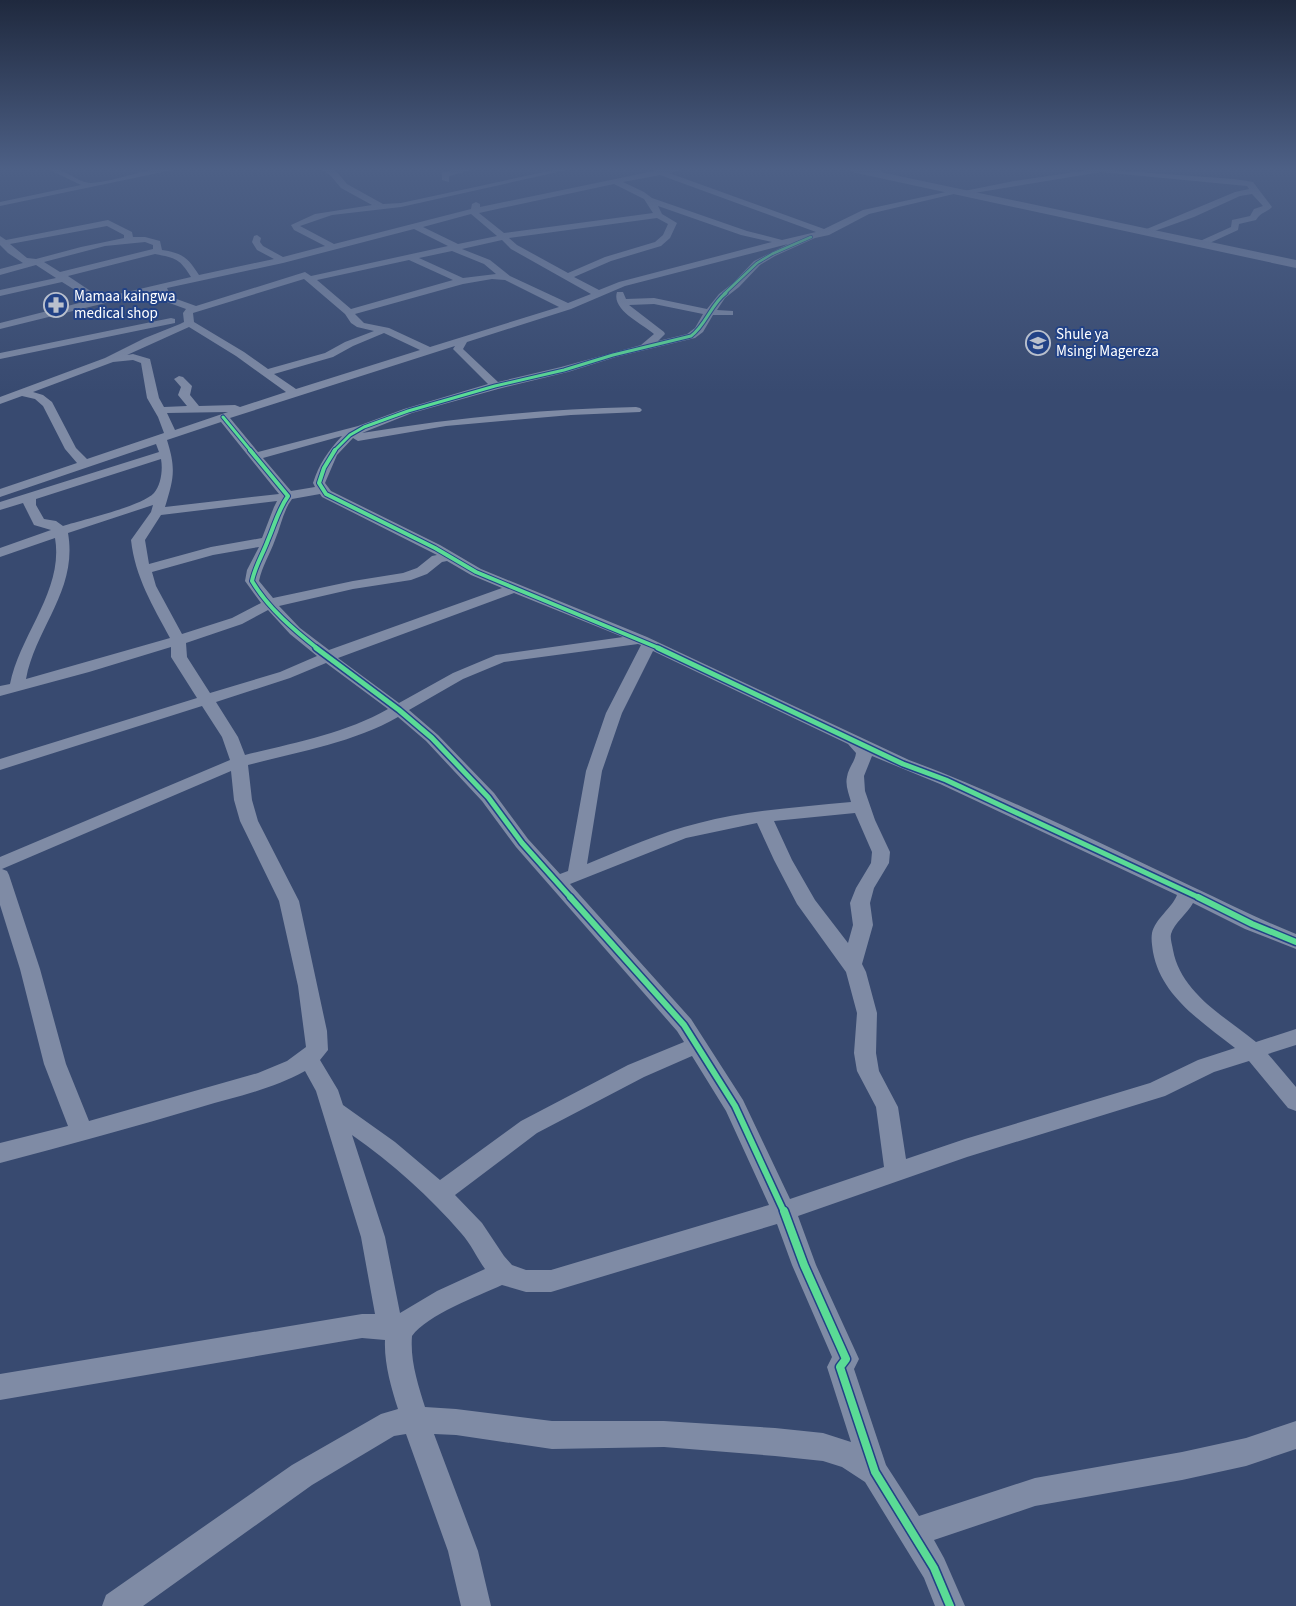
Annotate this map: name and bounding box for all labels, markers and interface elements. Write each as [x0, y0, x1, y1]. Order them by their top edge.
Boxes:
place label: Mamaa kaingwa medical shop [74, 286, 175, 324]
pharmacy icon: Mamaa kaingwa medical shop [43, 292, 69, 318]
place label: Shule ya Msingi Magereza [1056, 324, 1159, 362]
school or university icon: Shule ya Msingi Magereza [1025, 330, 1051, 356]

